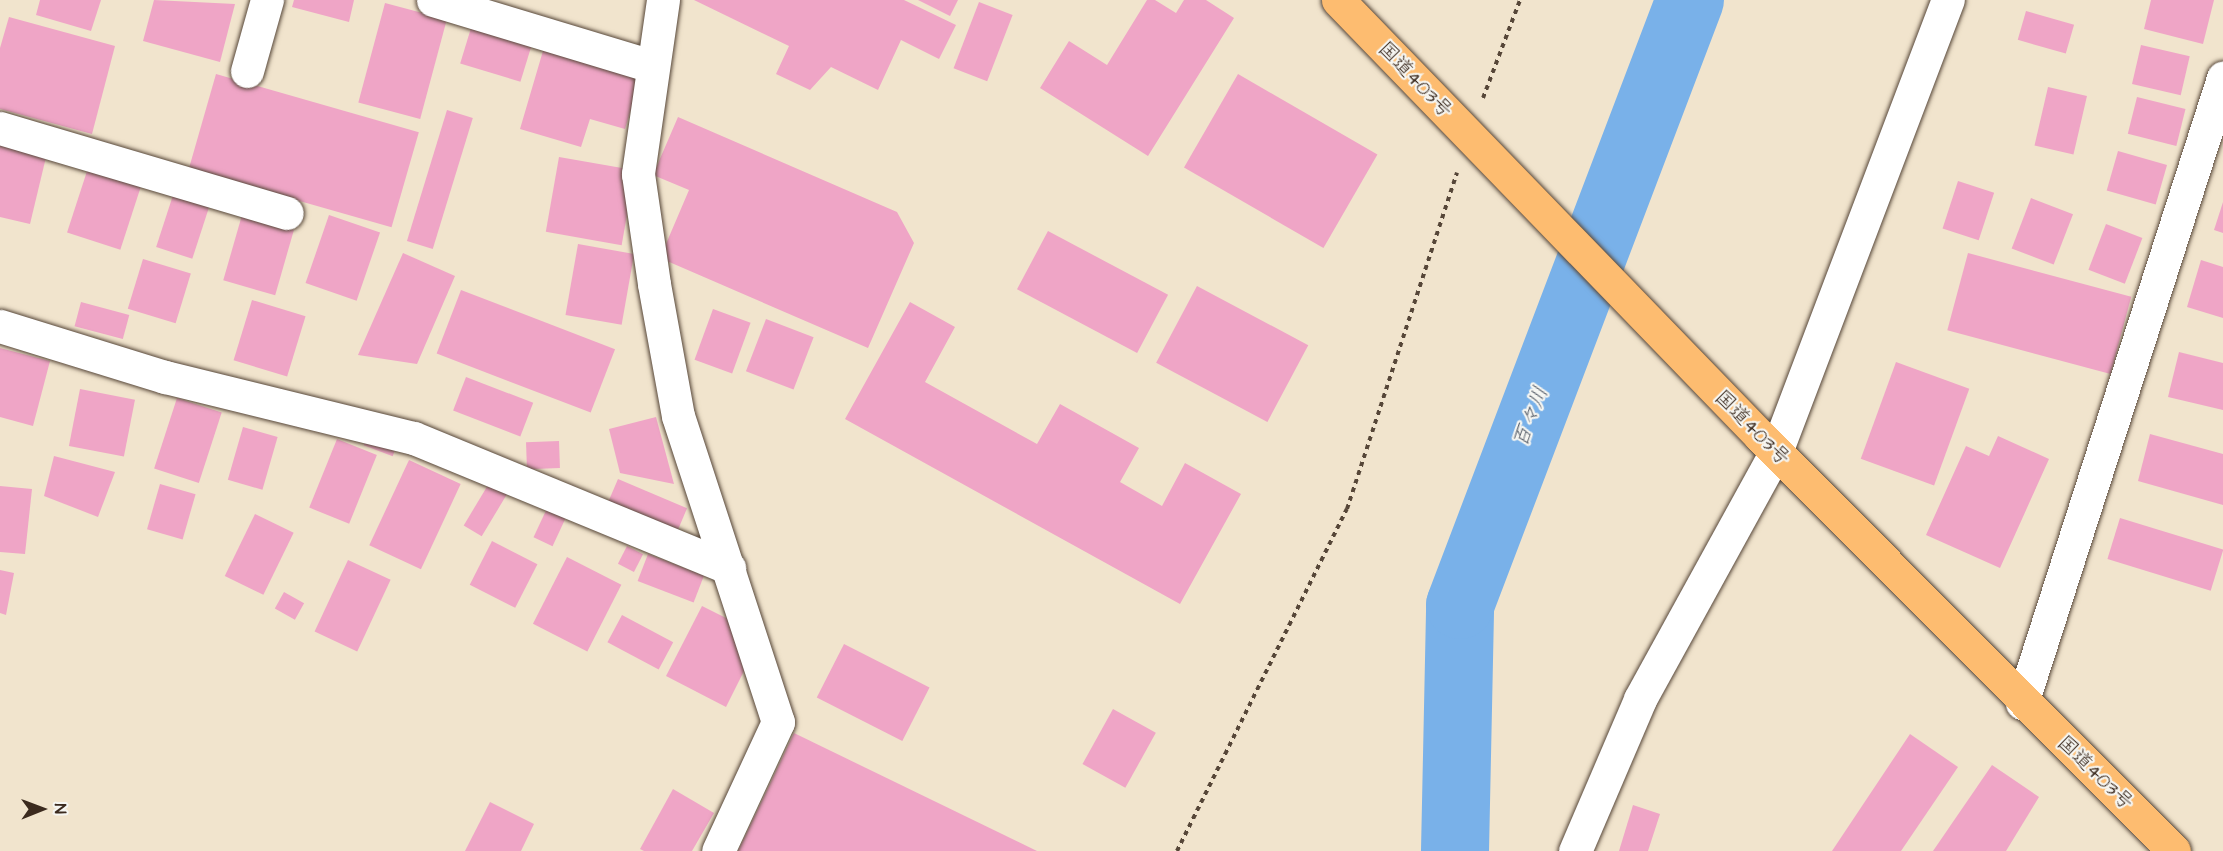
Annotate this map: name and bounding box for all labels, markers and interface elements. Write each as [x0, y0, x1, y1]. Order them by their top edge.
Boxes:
street label: 国道403号 [1373, 37, 1457, 123]
water label: 百々川 [1508, 383, 1554, 451]
street label: 国道403号 [1709, 385, 1795, 471]
street label: 国道403号 [2052, 731, 2138, 815]
north arrow [12, 779, 72, 839]
text: N [49, 803, 71, 814]

